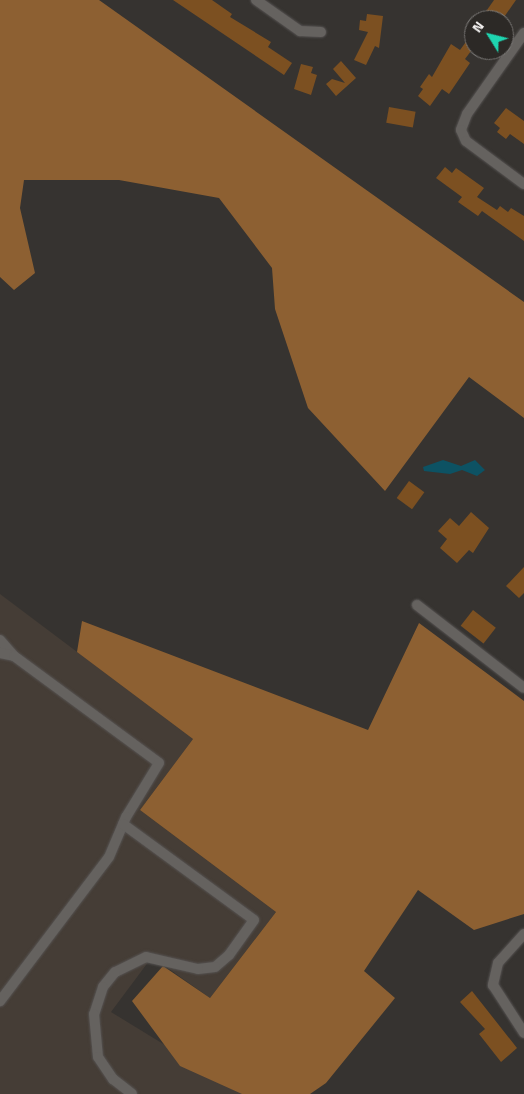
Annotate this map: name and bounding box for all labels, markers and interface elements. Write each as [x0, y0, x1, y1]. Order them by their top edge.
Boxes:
north arrow [464, 10, 514, 60]
text: N [466, 16, 489, 37]

